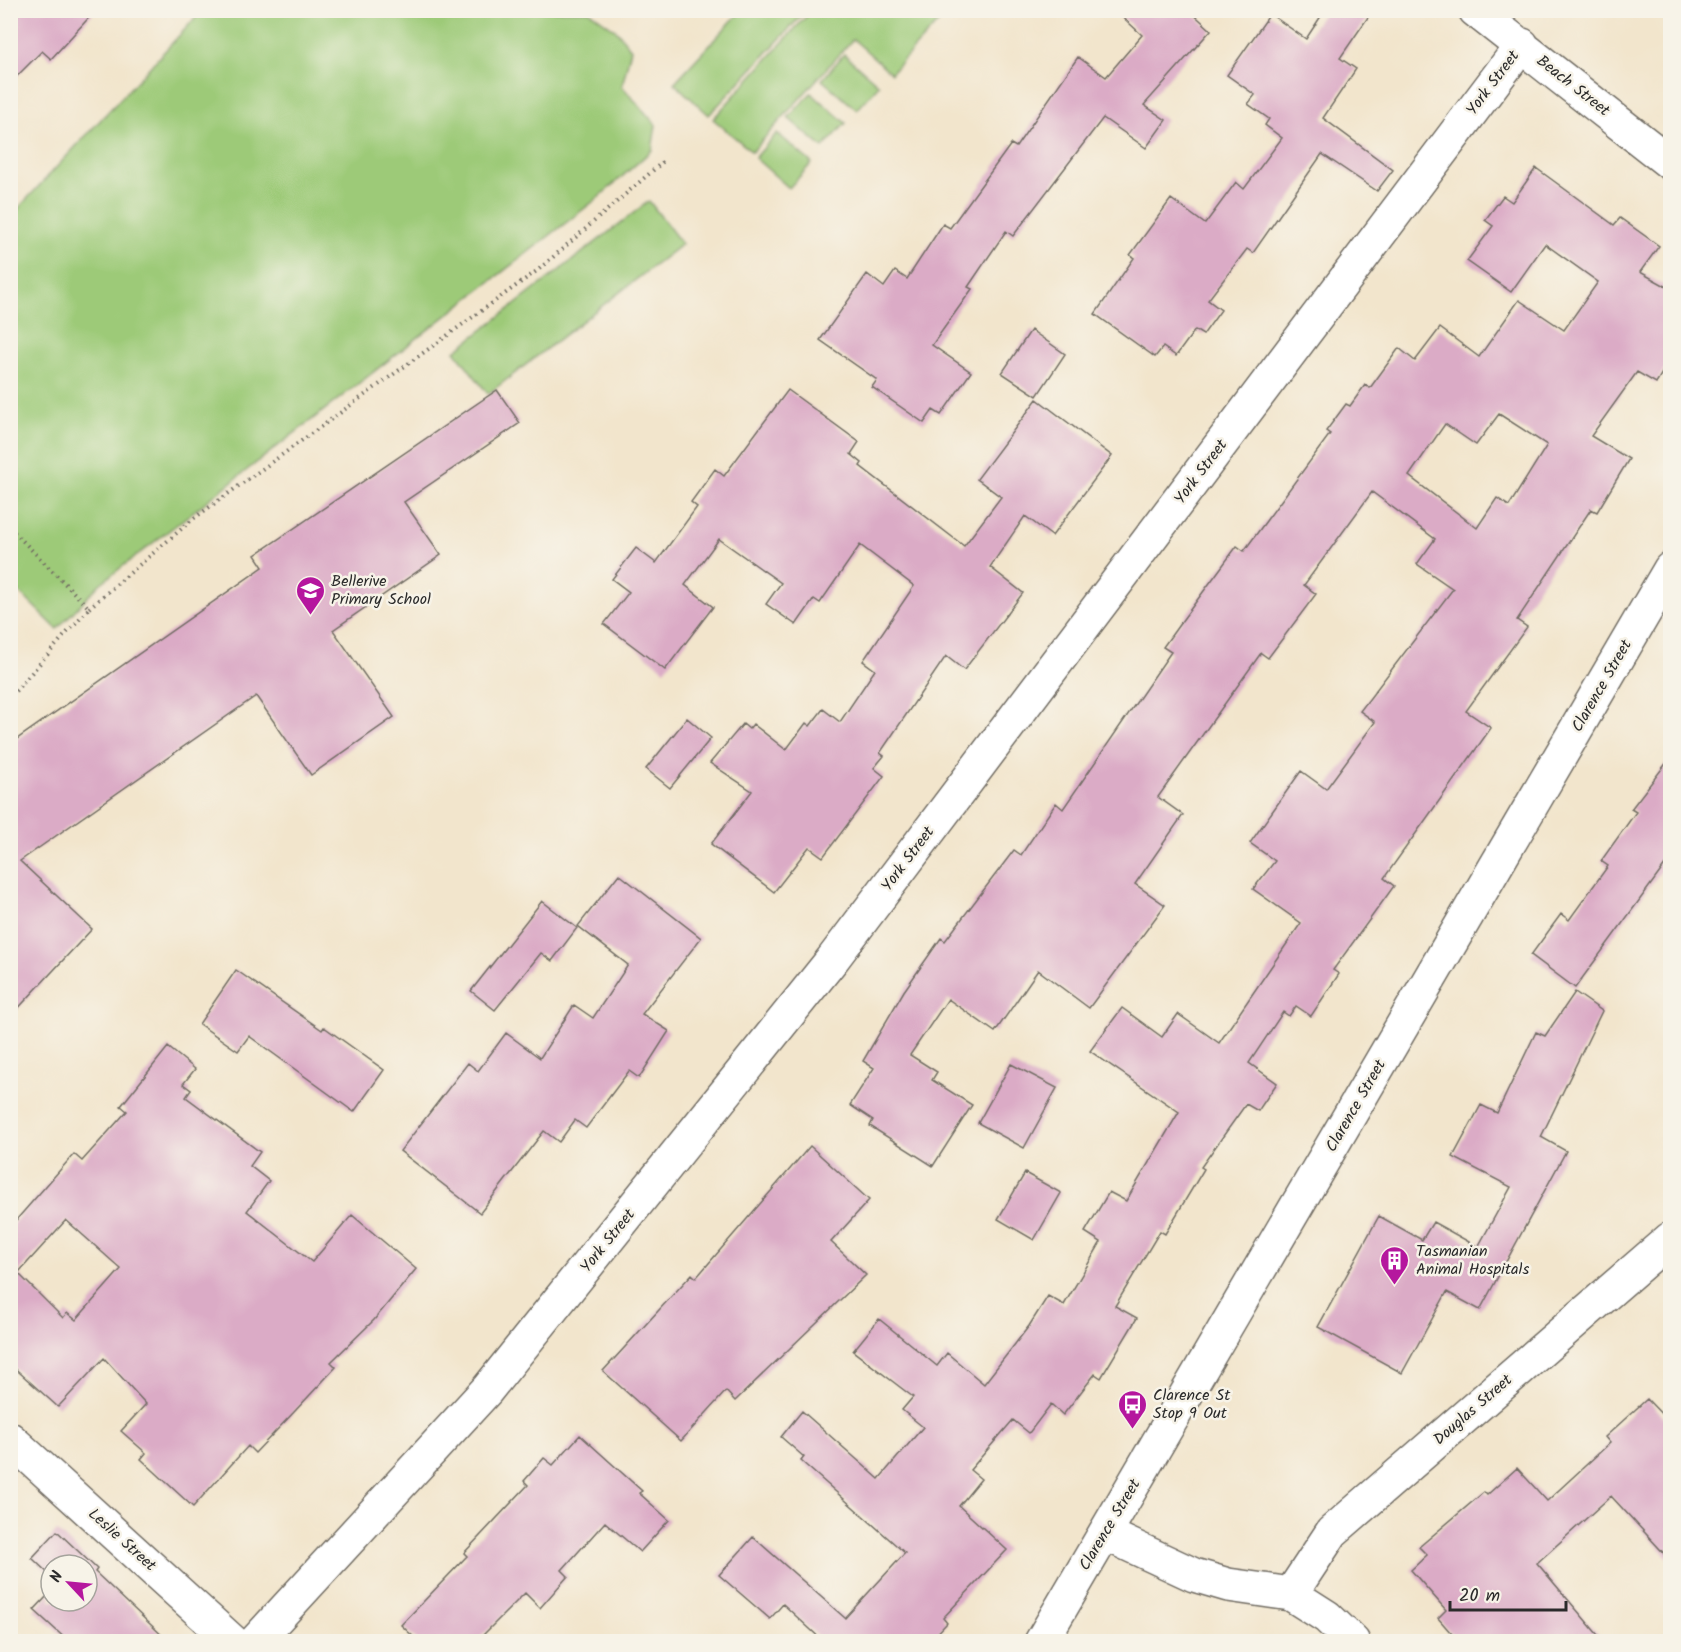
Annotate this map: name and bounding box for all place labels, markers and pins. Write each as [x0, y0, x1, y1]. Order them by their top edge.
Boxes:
place label: Bellerive Primary School [331, 569, 431, 612]
school or university icon: Bellerive Primary School [294, 574, 326, 616]
place label: Tasmanian Animal Hospitals [1416, 1239, 1529, 1282]
building icon: Tasmanian Animal Hospitals [1379, 1244, 1411, 1286]
place label: Clarence St Stop 9 Out [1153, 1383, 1231, 1426]
bus stop icon: Clarence St Stop 9 Out [1116, 1388, 1148, 1430]

